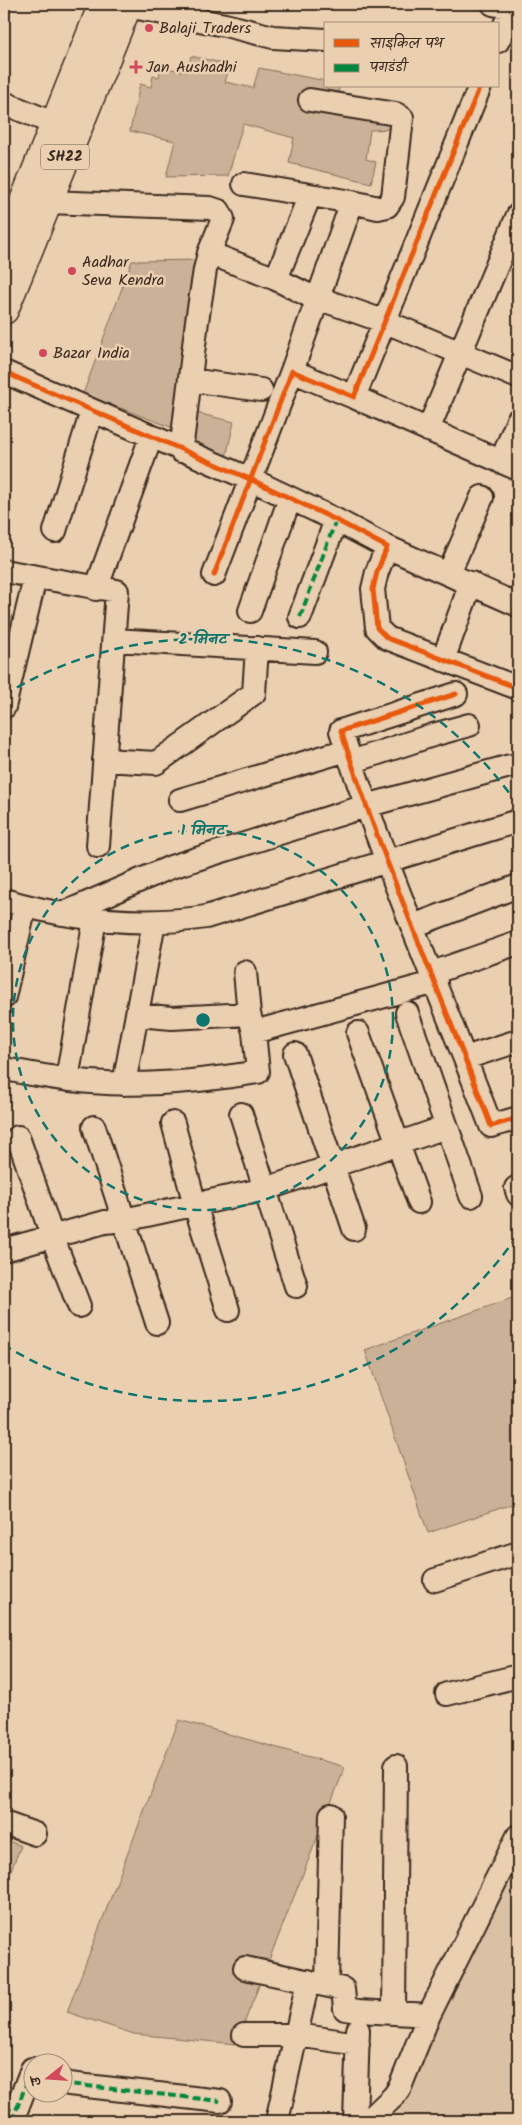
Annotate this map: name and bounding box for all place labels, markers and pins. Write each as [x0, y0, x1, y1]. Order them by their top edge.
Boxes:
place label: Balaji Traders [159, 16, 251, 41]
marker: Balaji Traders [143, 22, 155, 34]
place label: Jan Aushadhi [146, 55, 238, 80]
marker: Jan Aushadhi [130, 61, 142, 73]
place label: Aadhar Seva Kendra [82, 250, 164, 293]
marker: Aadhar Seva Kendra [66, 265, 78, 277]
place label: Bazar India [53, 341, 130, 366]
marker: Bazar India [37, 347, 49, 359]
centre of rings [194, 1011, 212, 1029]

